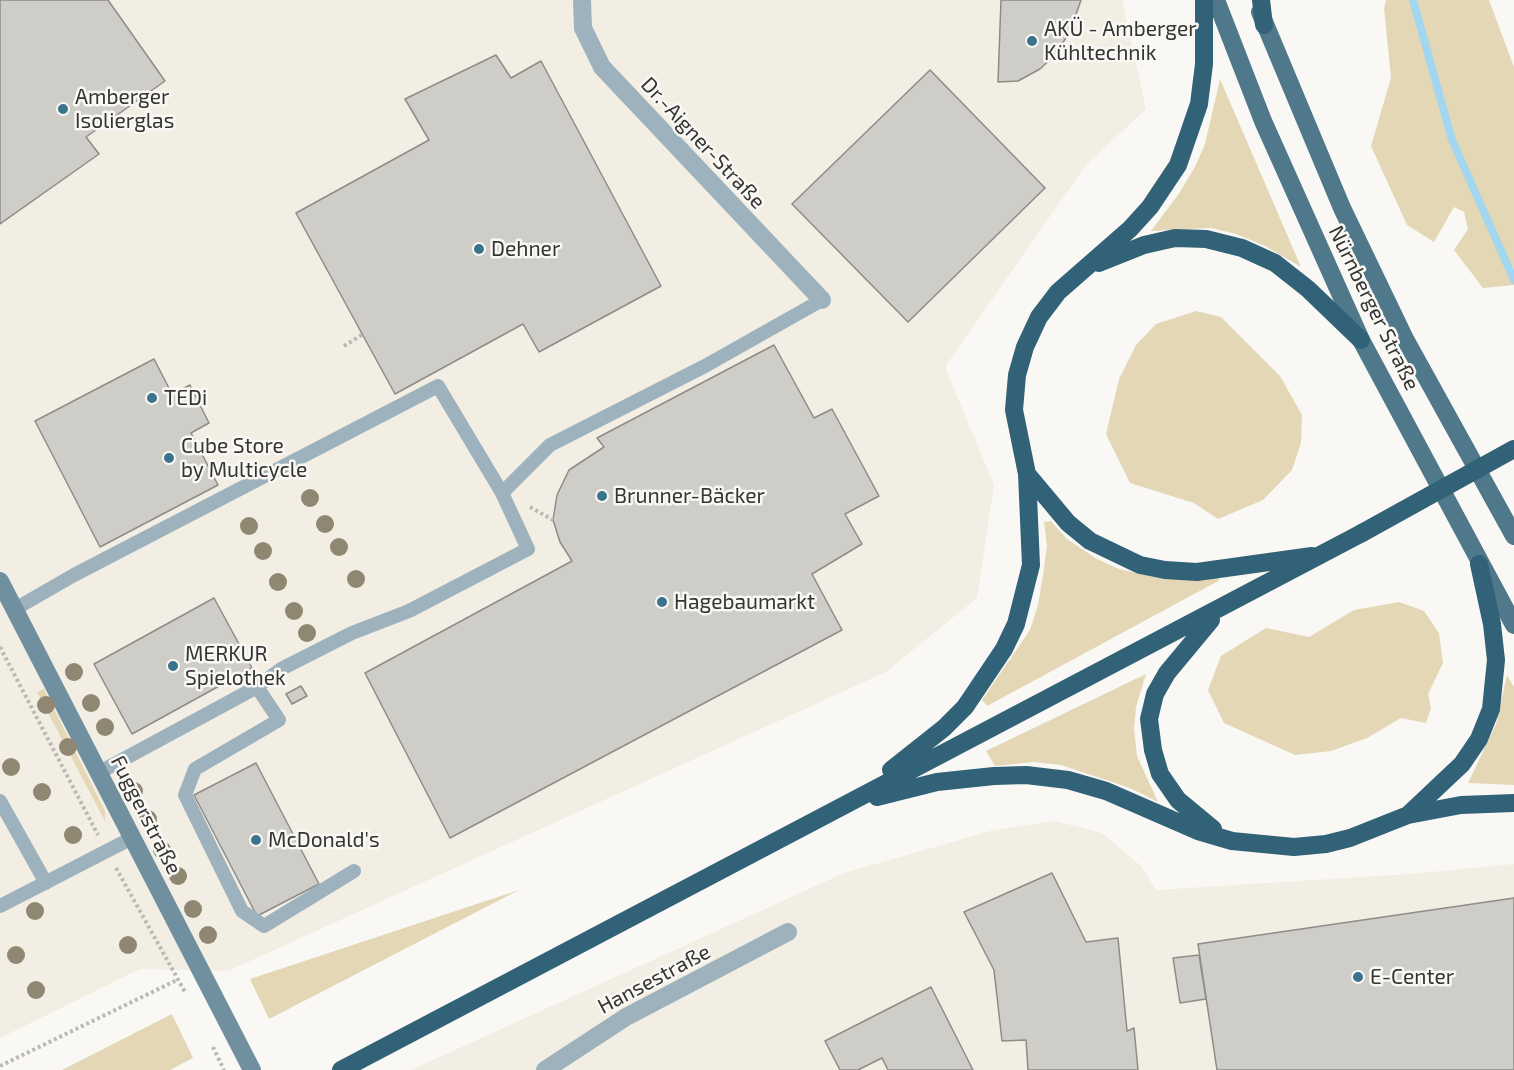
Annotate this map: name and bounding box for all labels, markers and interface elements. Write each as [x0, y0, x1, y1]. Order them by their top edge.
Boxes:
place label: AKÜ - Amberger Kühltechnik [1044, 16, 1197, 66]
marker: AKÜ - Amberger Kühltechnik [1025, 34, 1039, 48]
street label: Dr.-Aigner-Straße [636, 72, 770, 214]
place label: Amberger Isolierglas [75, 84, 174, 134]
marker: Amberger Isolierglas [56, 102, 70, 116]
street label: Nürnberger Straße [1323, 222, 1425, 394]
place label: Dehner [491, 236, 560, 262]
marker: Dehner [472, 242, 486, 256]
place label: TEDi [164, 385, 207, 411]
marker: TEDi [145, 391, 159, 405]
place label: Cube Store by Multicycle [181, 433, 307, 483]
marker: Cube Store by Multicycle [162, 451, 176, 465]
place label: Brunner-Bäcker [614, 483, 765, 509]
marker: Brunner-Bäcker [595, 489, 609, 503]
place label: Hagebaumarkt [674, 589, 815, 615]
marker: Hagebaumarkt [655, 595, 669, 609]
place label: MERKUR Spielothek [185, 641, 286, 691]
marker: MERKUR Spielothek [166, 659, 180, 673]
street label: Fuggerstraße [105, 751, 187, 879]
place label: McDonald's [268, 827, 380, 853]
marker: McDonald's [249, 833, 263, 847]
street label: Hansestraße [593, 939, 715, 1019]
place label: E-Center [1370, 964, 1454, 990]
marker: E-Center [1351, 970, 1365, 984]

